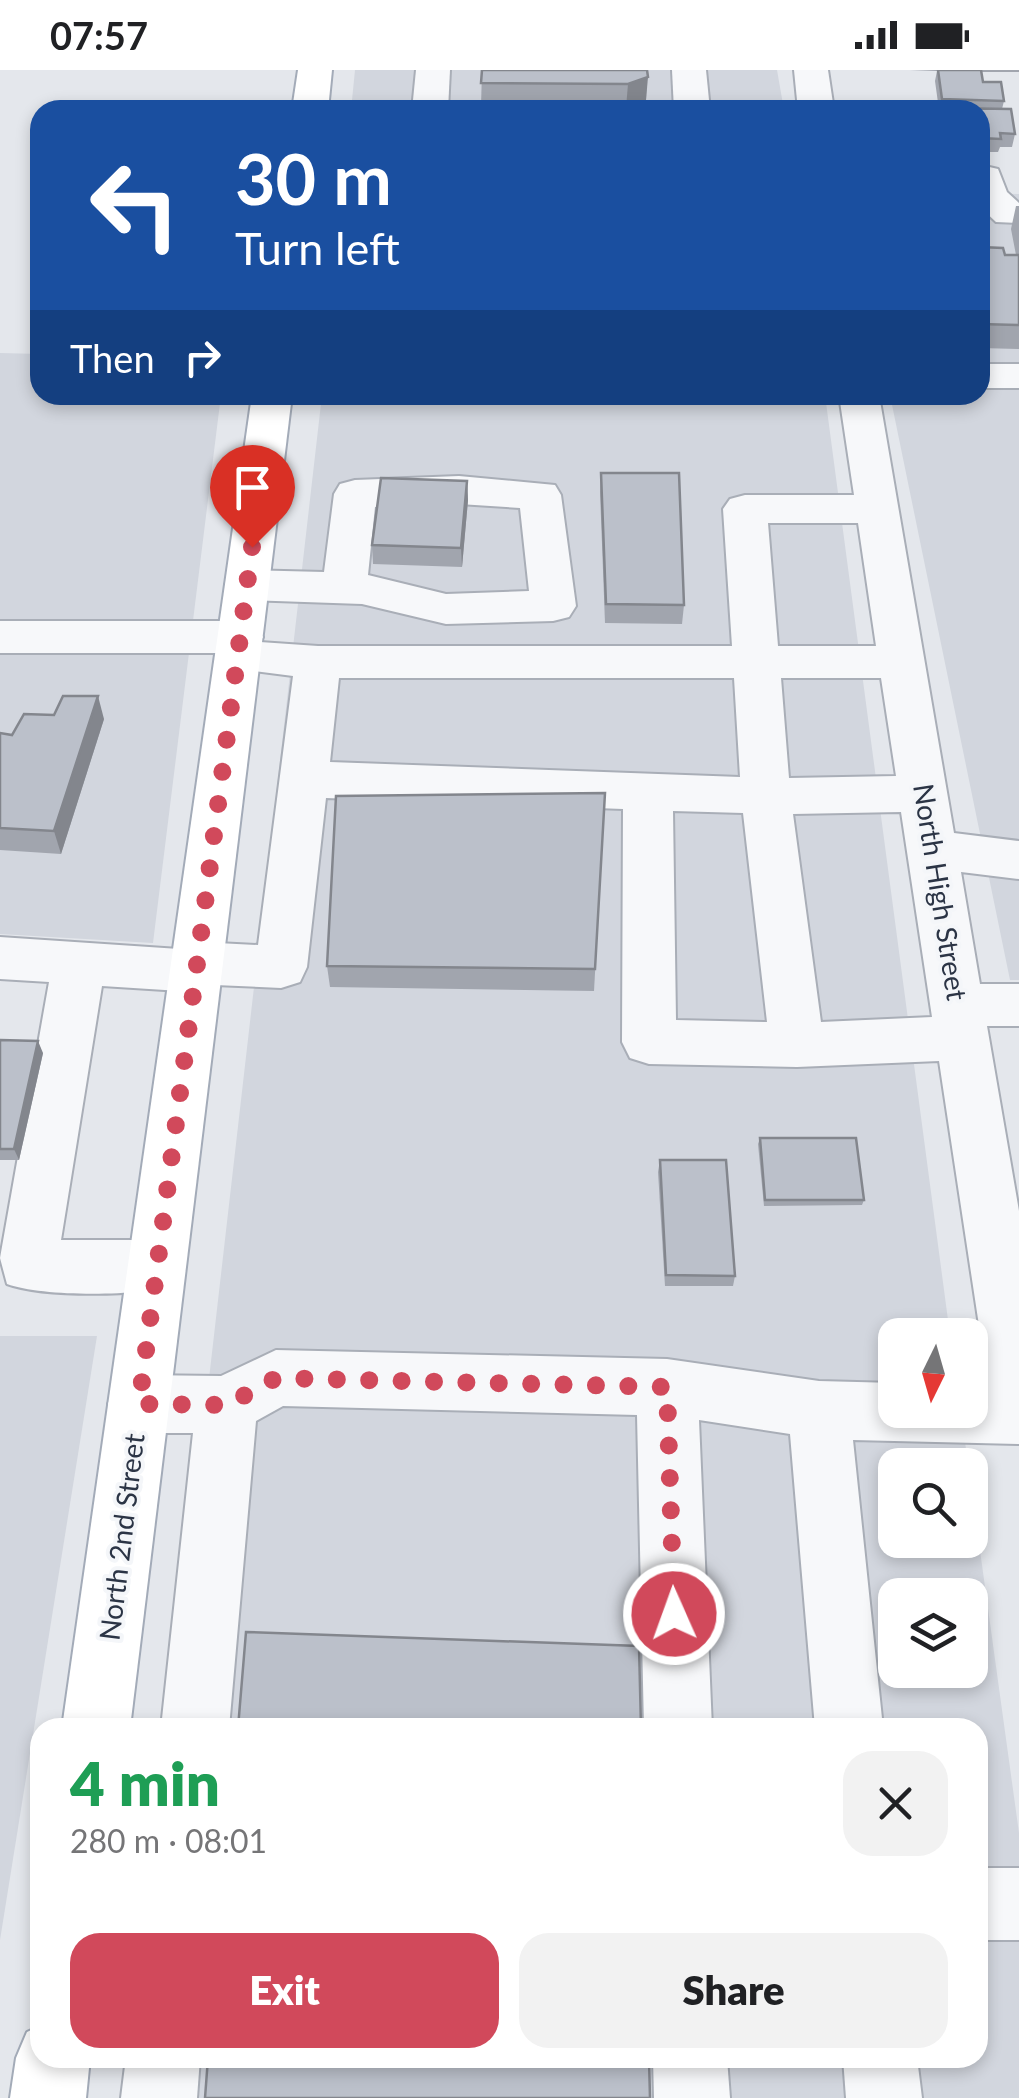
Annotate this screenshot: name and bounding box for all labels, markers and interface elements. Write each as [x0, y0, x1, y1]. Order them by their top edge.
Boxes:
text: 07:57 [50, 12, 148, 58]
text: 30 m [235, 136, 392, 220]
icon: left [70, 140, 200, 270]
text: Turn left [235, 221, 400, 275]
icon: right [175, 330, 230, 385]
text: Then [70, 335, 155, 381]
pin [210, 445, 295, 548]
icon: arrive [225, 460, 280, 515]
street label: North High Street [907, 781, 975, 1003]
north arrow [878, 1318, 988, 1428]
map controls [878, 1318, 988, 1688]
street label: North 2nd Street [91, 1431, 151, 1642]
button: search [878, 1448, 988, 1558]
position arrow [622, 1562, 726, 1666]
button: layers [878, 1578, 988, 1688]
text: 4 min [70, 1747, 220, 1819]
button: close [843, 1751, 948, 1856]
text: 280 m · 08:01 [70, 1821, 267, 1860]
button: Exit [70, 1933, 499, 2048]
button: Share [519, 1933, 948, 2048]

